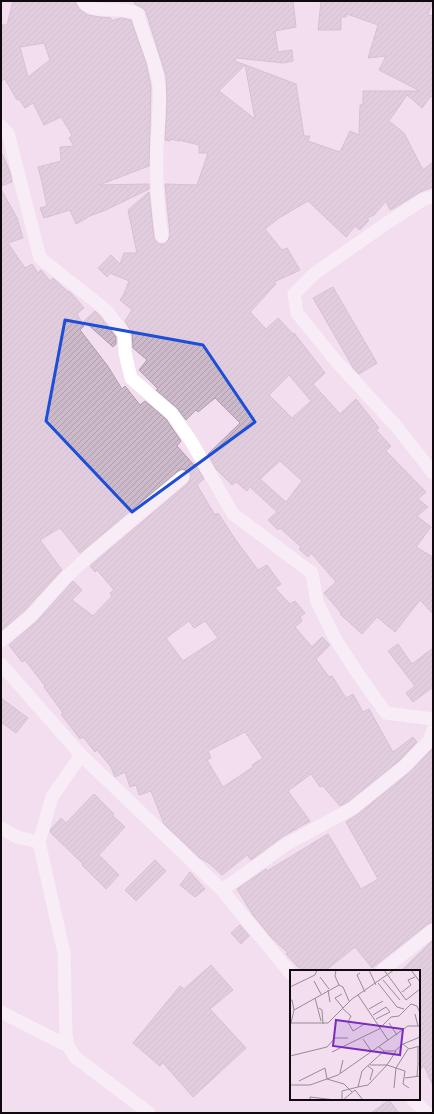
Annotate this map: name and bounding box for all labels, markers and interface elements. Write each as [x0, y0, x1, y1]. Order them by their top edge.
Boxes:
inset map [290, 970, 420, 1100]

